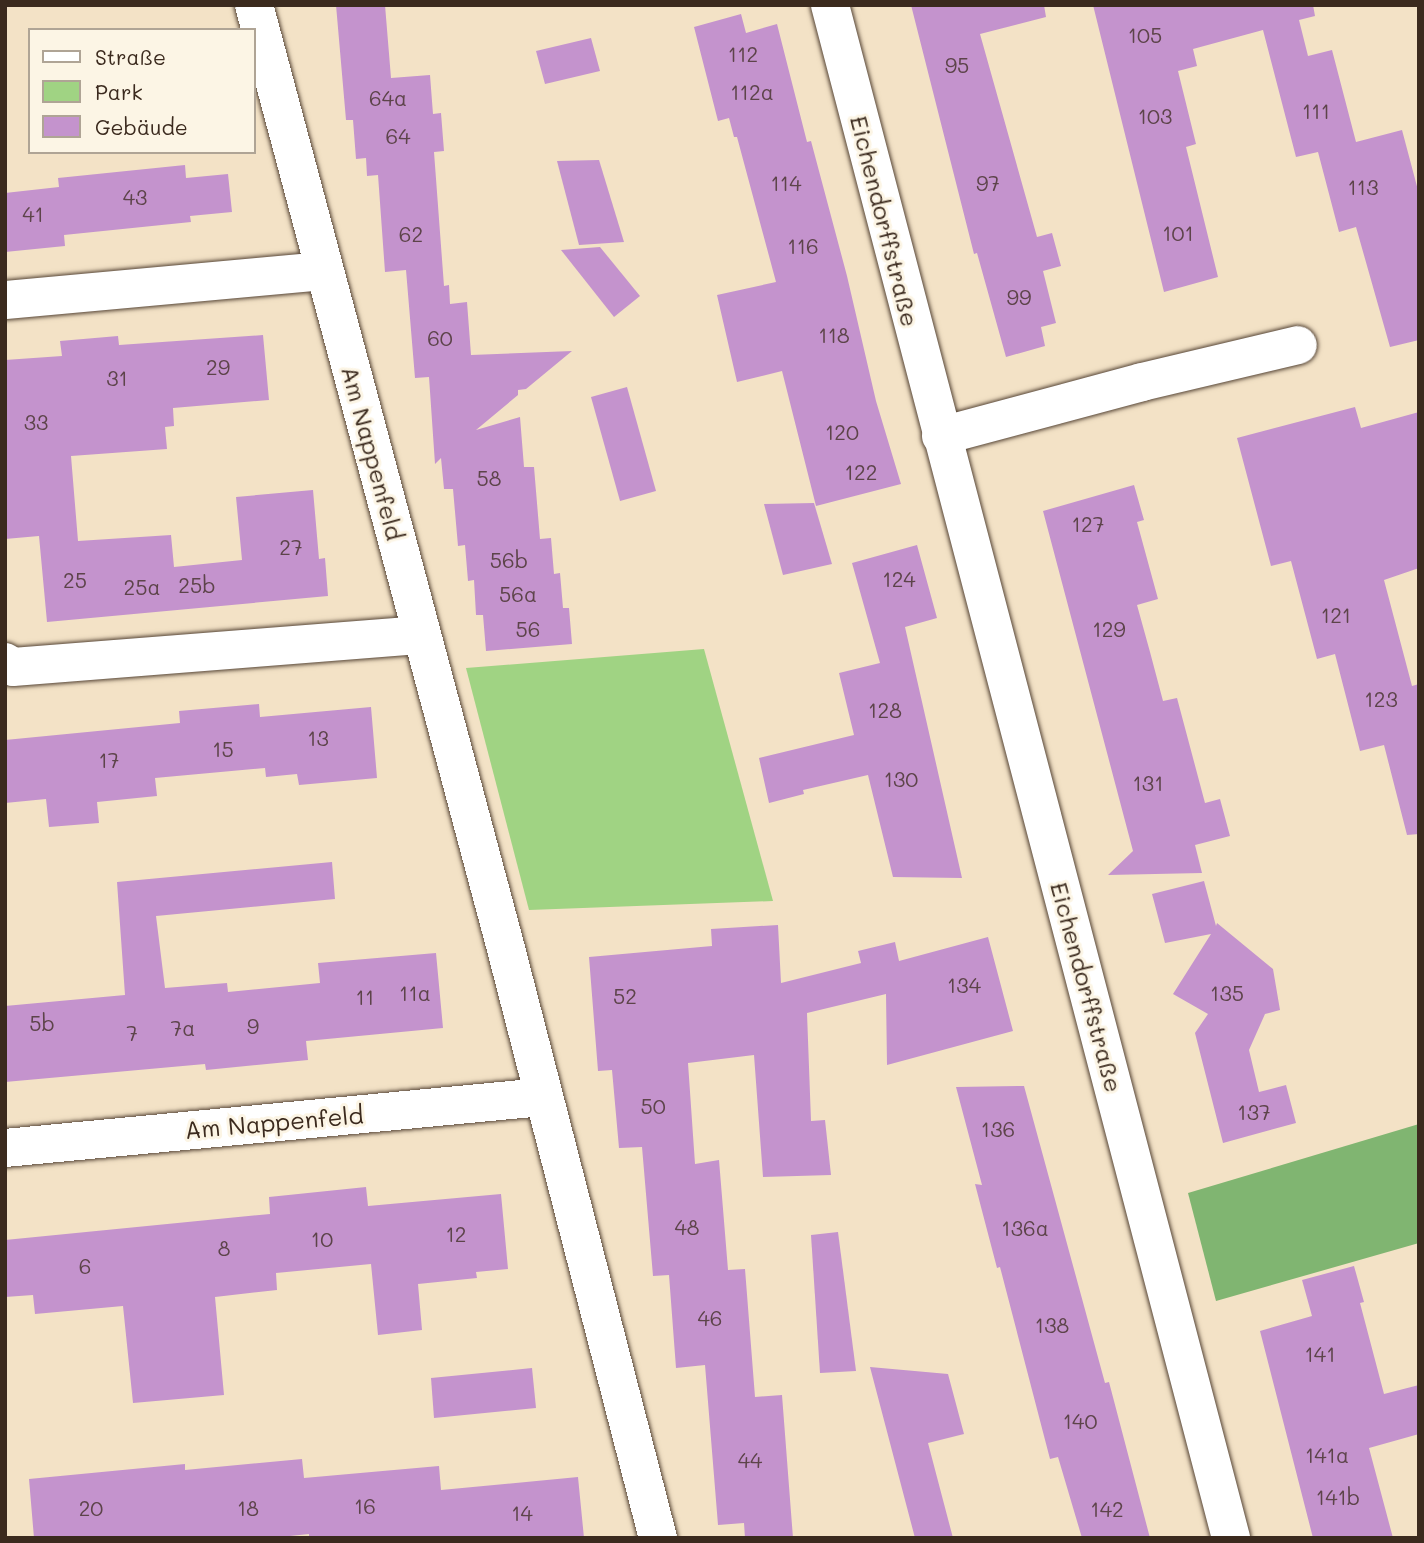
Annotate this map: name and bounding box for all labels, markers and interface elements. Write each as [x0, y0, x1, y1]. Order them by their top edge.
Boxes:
house number: 105 [1128, 22, 1162, 48]
legend [28, 28, 256, 154]
house number: 112 [728, 41, 758, 67]
text: Straße [95, 43, 166, 70]
house number: 95 [945, 52, 969, 78]
text: Park [95, 78, 143, 105]
house number: 112a [730, 79, 774, 105]
house number: 64a [369, 85, 407, 111]
house number: 111 [1302, 98, 1330, 124]
house number: 103 [1138, 103, 1172, 129]
text: Gebäude [95, 113, 188, 140]
street label: Eichendorffstraße [845, 113, 925, 329]
house number: 64 [385, 123, 411, 149]
house number: 114 [770, 170, 802, 196]
house number: 97 [976, 170, 1000, 196]
house number: 113 [1347, 174, 1379, 200]
house number: 43 [123, 184, 147, 210]
house number: 41 [22, 201, 44, 227]
house number: 101 [1162, 220, 1194, 246]
house number: 62 [399, 221, 423, 247]
house number: 116 [787, 233, 819, 259]
house number: 99 [1007, 284, 1031, 310]
house number: 118 [818, 322, 850, 348]
house number: 60 [427, 325, 453, 351]
house number: 29 [206, 354, 230, 380]
street label: Am Nappenfeld [336, 363, 410, 543]
house number: 31 [106, 365, 128, 391]
house number: 33 [24, 409, 48, 435]
house number: 120 [825, 419, 859, 445]
house number: 122 [845, 459, 877, 485]
house number: 58 [477, 465, 501, 491]
house number: 127 [1072, 511, 1104, 537]
house number: 27 [279, 534, 303, 560]
house number: 56b [490, 547, 528, 573]
house number: 124 [882, 566, 916, 592]
house number: 25 [63, 567, 87, 593]
house number: 25b [178, 572, 216, 598]
house number: 25a [123, 574, 161, 600]
house number: 56a [499, 581, 537, 607]
house number: 121 [1321, 602, 1351, 628]
house number: 56 [516, 616, 540, 642]
house number: 129 [1092, 616, 1126, 642]
house number: 123 [1364, 686, 1398, 712]
house number: 128 [868, 697, 902, 723]
house number: 13 [307, 725, 329, 751]
house number: 15 [212, 736, 234, 762]
house number: 17 [98, 747, 120, 773]
house number: 130 [884, 766, 918, 792]
house number: 131 [1132, 770, 1164, 796]
street label: Eichendorffstraße [1045, 879, 1129, 1095]
house number: 134 [947, 972, 981, 998]
house number: 11a [399, 980, 431, 1006]
house number: 135 [1210, 980, 1244, 1006]
house number: 52 [613, 983, 637, 1009]
house number: 11 [356, 984, 374, 1010]
house number: 5b [29, 1010, 55, 1036]
house number: 9 [247, 1013, 259, 1039]
house number: 7a [171, 1015, 195, 1041]
house number: 7 [126, 1020, 138, 1046]
house number: 50 [640, 1093, 666, 1119]
house number: 137 [1237, 1099, 1271, 1125]
street label: Am Nappenfeld [183, 1100, 365, 1144]
house number: 136 [981, 1116, 1015, 1142]
house number: 48 [674, 1214, 700, 1240]
house number: 136a [1001, 1215, 1049, 1241]
house number: 12 [445, 1221, 467, 1247]
house number: 10 [311, 1226, 333, 1252]
house number: 8 [218, 1235, 230, 1261]
house number: 6 [79, 1253, 91, 1279]
house number: 46 [697, 1305, 723, 1331]
house number: 138 [1035, 1312, 1069, 1338]
house number: 141 [1304, 1341, 1336, 1367]
house number: 140 [1063, 1408, 1097, 1434]
house number: 141a [1305, 1442, 1349, 1468]
house number: 44 [738, 1447, 762, 1473]
house number: 141b [1316, 1484, 1360, 1510]
house number: 16 [354, 1493, 376, 1519]
house number: 20 [79, 1495, 103, 1521]
house number: 18 [237, 1495, 259, 1521]
house number: 142 [1090, 1496, 1124, 1522]
house number: 14 [511, 1500, 533, 1526]

